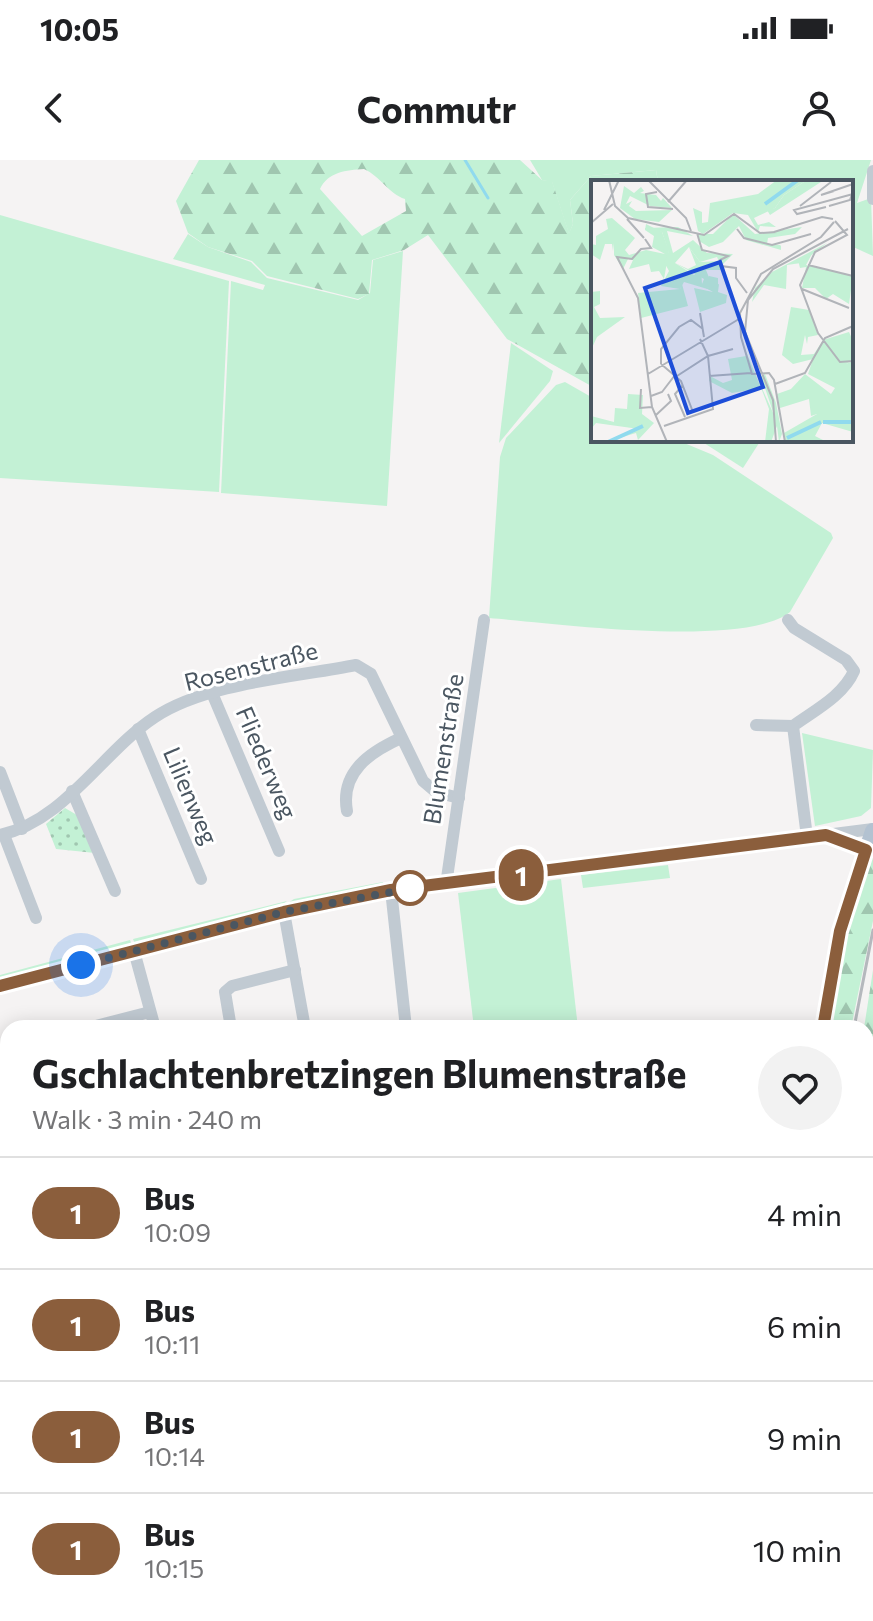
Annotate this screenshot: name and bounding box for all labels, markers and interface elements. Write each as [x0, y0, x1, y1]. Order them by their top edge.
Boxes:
text: 10:05 [40, 10, 119, 47]
icon: back [32, 86, 76, 130]
text: Commutr [357, 86, 516, 130]
icon: person [797, 86, 841, 130]
inset map [591, 180, 853, 442]
street label: Rosenstraße [181, 635, 320, 696]
street label: Blumenstraße [416, 671, 469, 826]
street label: Fliederweg [231, 702, 304, 823]
street label: Lilienweg [158, 742, 225, 848]
line badge: 1 [495, 849, 547, 901]
text: 1 [515, 858, 527, 892]
unlabelled marker [393, 871, 427, 905]
your location [61, 945, 101, 985]
button: heart [758, 1046, 842, 1130]
text: Gschlachtenbretzingen Blumenstraße [32, 1049, 686, 1096]
text: Walk · 3 min · 240 m [32, 1103, 262, 1134]
text: Bus [144, 1179, 195, 1216]
text: 4 min [767, 1195, 842, 1232]
text: 1 [70, 1196, 82, 1230]
text: 10:09 [144, 1216, 211, 1247]
text: Bus [144, 1291, 195, 1328]
text: 6 min [767, 1307, 842, 1344]
text: 1 [70, 1308, 82, 1342]
text: 10:11 [144, 1328, 200, 1359]
text: Bus [144, 1403, 195, 1440]
text: 9 min [767, 1419, 842, 1456]
text: 1 [70, 1420, 82, 1454]
text: 10:14 [144, 1440, 205, 1471]
text: Bus [144, 1515, 195, 1552]
text: 10 min [753, 1531, 842, 1568]
text: 1 [70, 1532, 82, 1566]
text: 10:15 [144, 1552, 204, 1583]

